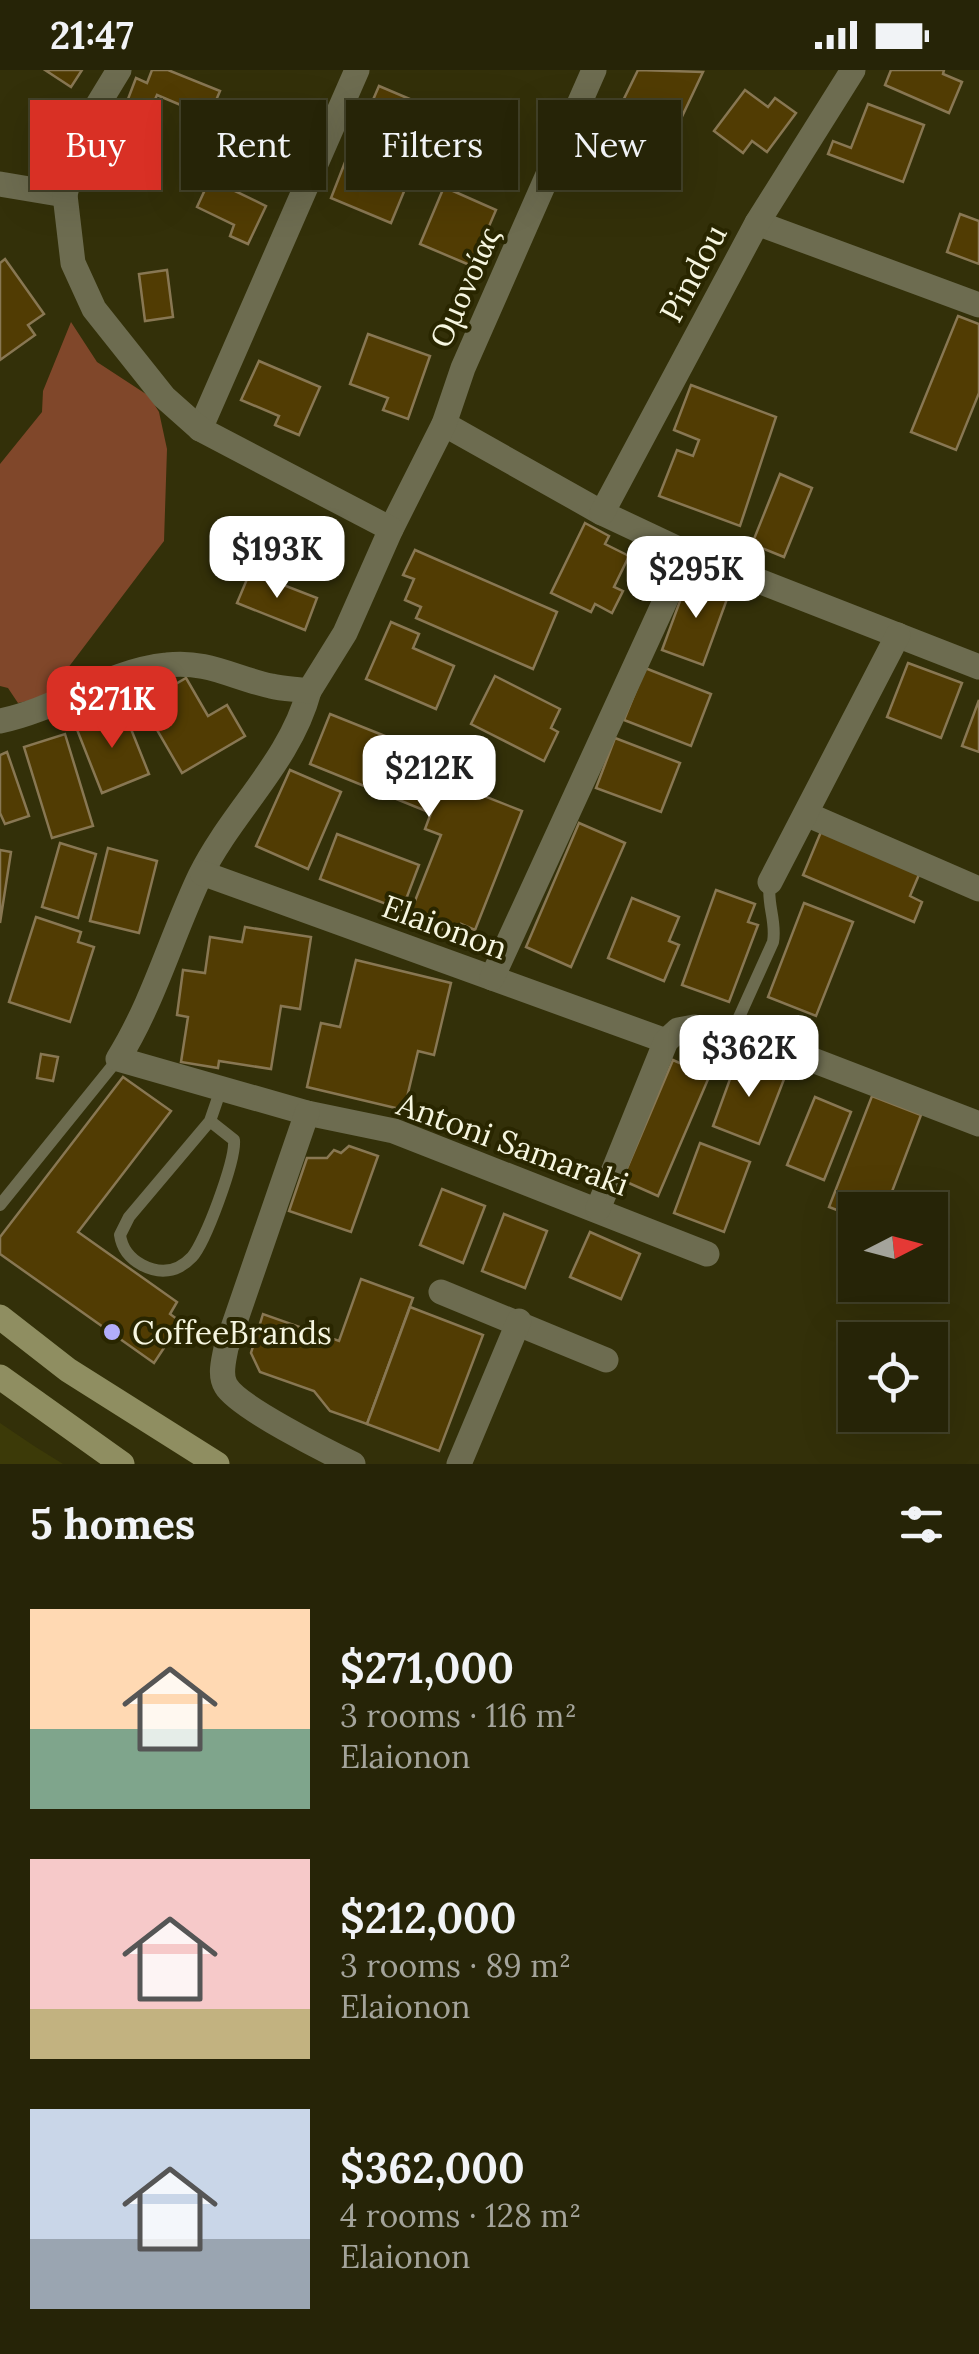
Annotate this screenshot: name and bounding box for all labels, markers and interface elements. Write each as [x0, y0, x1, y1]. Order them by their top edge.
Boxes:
text: 21:47 [50, 11, 134, 59]
chip: Buy [30, 100, 161, 190]
chip: Rent [181, 100, 326, 190]
chip: Filters [346, 100, 518, 190]
chip: New [538, 100, 681, 190]
street label: Pindou [650, 217, 736, 329]
street label: Ομονοίας [419, 220, 509, 353]
pin: $193K [207, 516, 347, 601]
text: $193K [232, 528, 322, 569]
pin: $295K [626, 536, 766, 621]
text: $295K [649, 548, 743, 589]
pin: $271K [42, 666, 182, 751]
text: $271K [69, 678, 155, 719]
pin: $212K [359, 735, 499, 820]
text: $212K [385, 747, 473, 788]
street label: Elaionon [377, 885, 513, 969]
pin: $362K [679, 1015, 819, 1100]
text: $362K [702, 1027, 796, 1068]
street label: Antoni Samaraki [391, 1083, 634, 1205]
north arrow [838, 1192, 948, 1302]
map controls [838, 1192, 948, 1432]
place label: CoffeeBrands [132, 1312, 332, 1353]
marker: CoffeeBrands [101, 1321, 123, 1343]
button: locate [838, 1322, 948, 1432]
text: 5 homes [30, 1497, 195, 1551]
icon: filters [894, 1497, 949, 1552]
text: $271,000 [340, 1641, 514, 1695]
icon: home [110, 1649, 230, 1769]
text: 3 rooms · 116 m² [340, 1695, 577, 1736]
text: Elaionon [340, 1736, 470, 1777]
text: $212,000 [340, 1891, 517, 1945]
icon: home [110, 1899, 230, 2019]
text: 3 rooms · 89 m² [340, 1945, 571, 1986]
text: Elaionon [340, 1986, 470, 2027]
text: $362,000 [340, 2141, 525, 2195]
icon: home [110, 2149, 230, 2269]
text: 4 rooms · 128 m² [340, 2195, 581, 2236]
text: Elaionon [340, 2236, 470, 2277]

